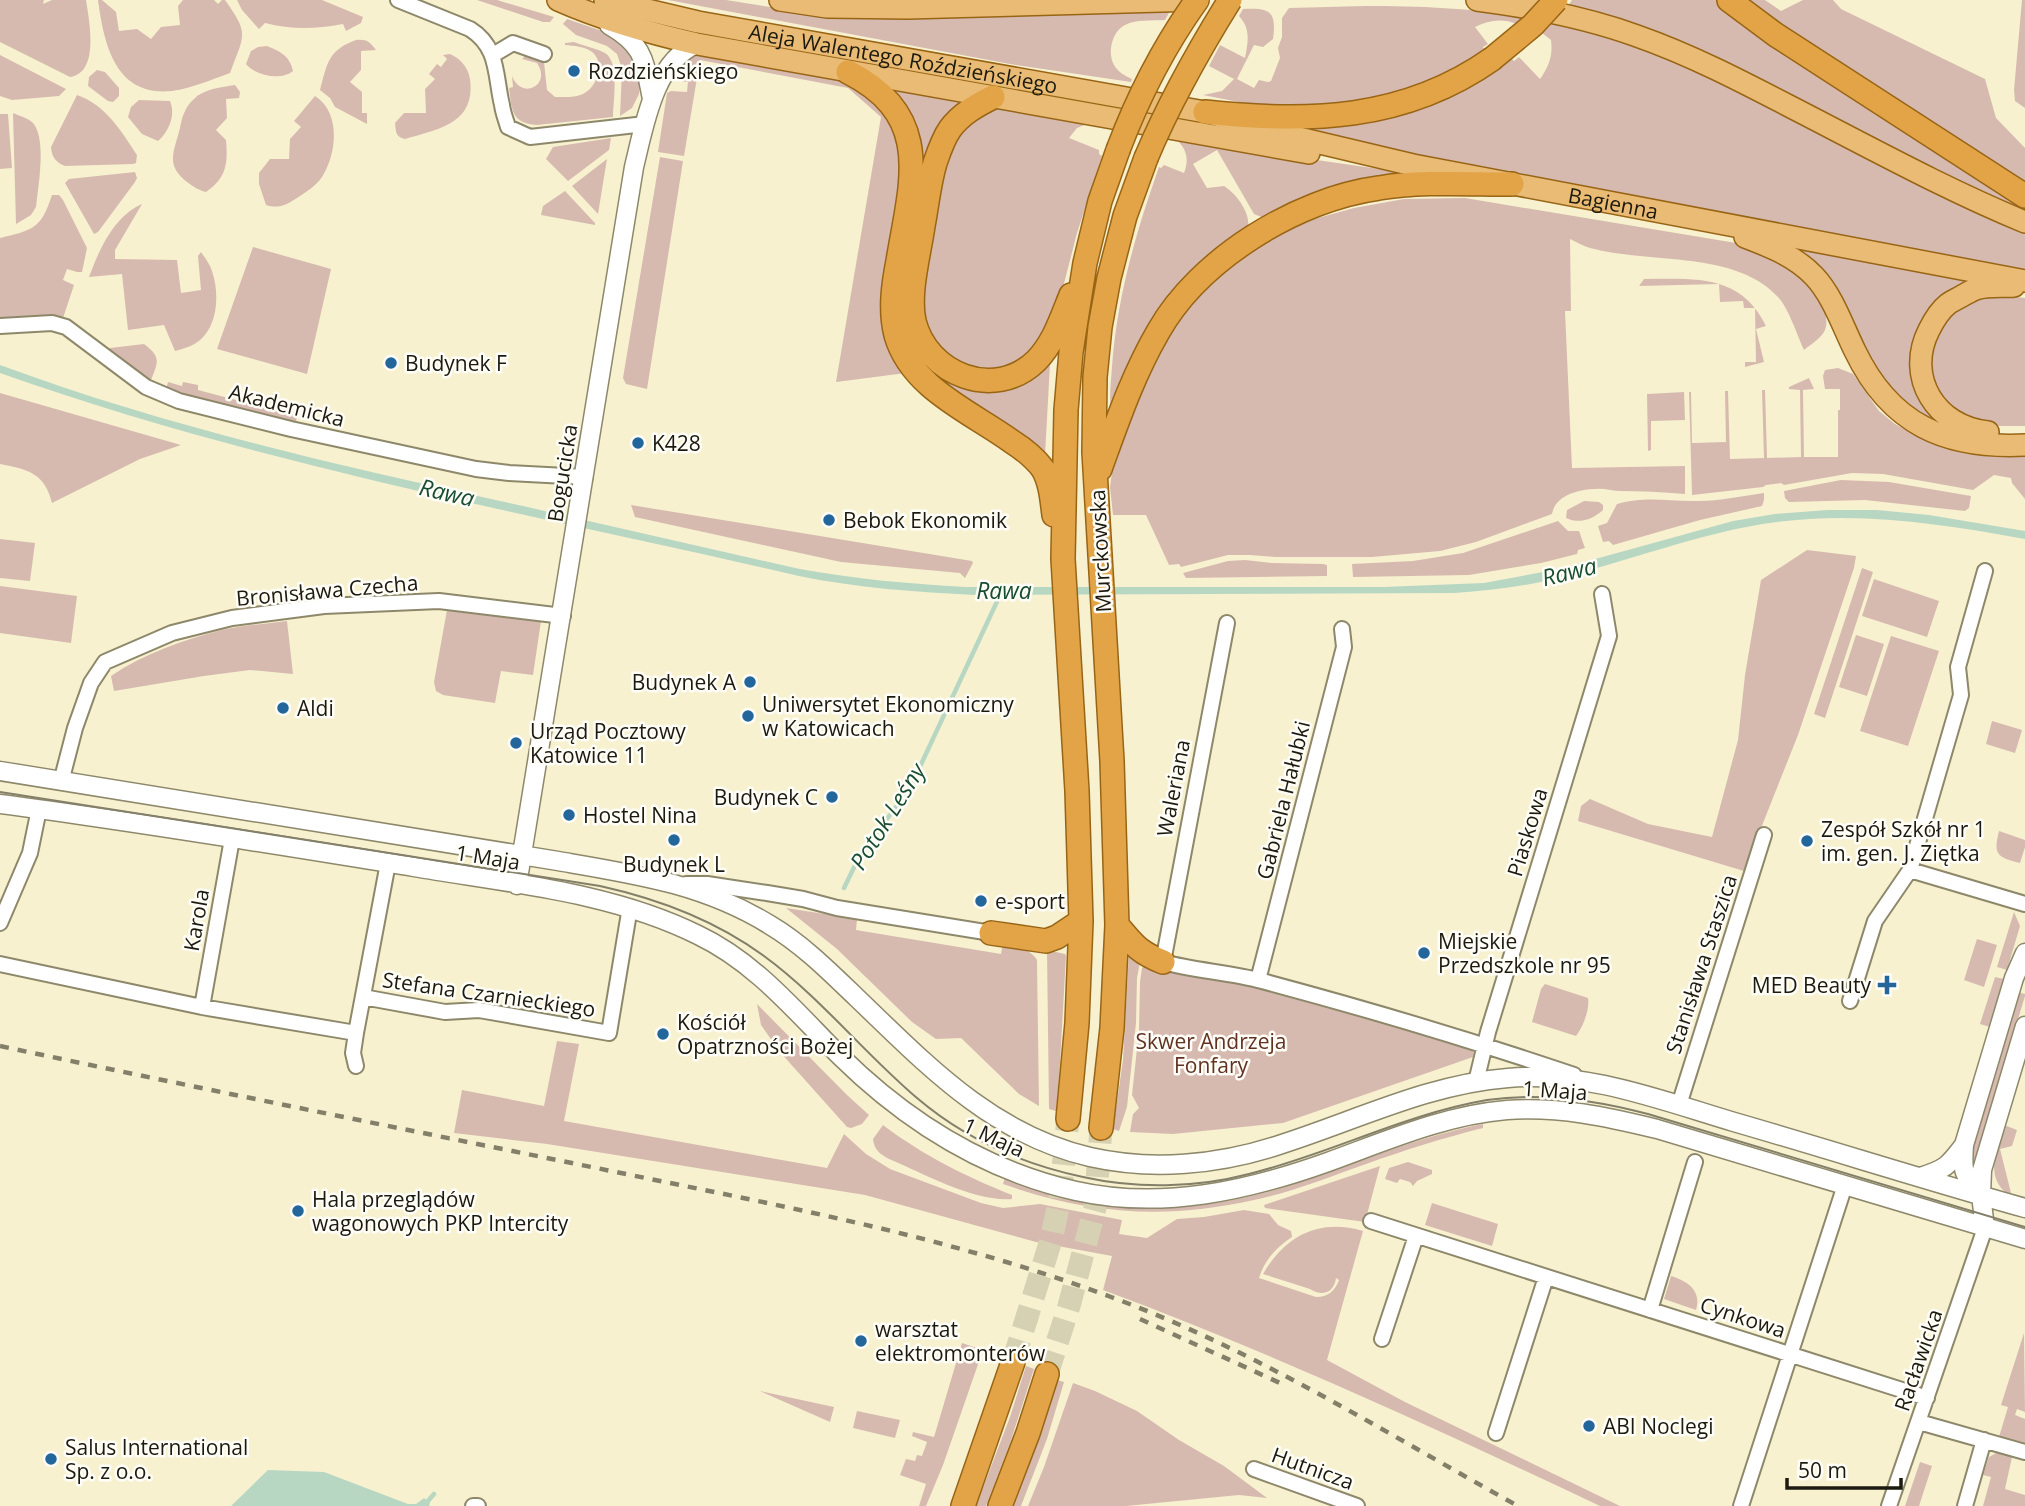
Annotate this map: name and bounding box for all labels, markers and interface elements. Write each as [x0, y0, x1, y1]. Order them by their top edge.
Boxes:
street label: Aleja Walentego Roździeńskiego [747, 17, 1060, 100]
place label: Rozdzieńskiego [588, 57, 738, 85]
marker: Rozdzieńskiego [566, 63, 582, 79]
street label: Bagienna [1566, 181, 1661, 225]
place label: Budynek F [405, 349, 507, 377]
marker: Budynek F [383, 355, 399, 371]
street label: Akademicka [226, 377, 348, 433]
street label: Bogucicka [540, 422, 584, 524]
place label: K428 [652, 429, 701, 457]
marker: K428 [630, 435, 646, 451]
water label: Rawa [416, 470, 478, 514]
street label: Murckowska [1083, 489, 1117, 613]
place label: Bebok Ekonomik [843, 506, 1007, 534]
marker: Bebok Ekonomik [821, 512, 837, 528]
water label: Rawa [1538, 549, 1600, 593]
street label: Bronisława Czecha [235, 568, 419, 612]
water label: Rawa [976, 574, 1032, 606]
place label: Budynek A [632, 668, 737, 696]
marker: Budynek A [742, 674, 758, 690]
place label: Uniwersytet Ekonomiczny w Katowicach [762, 690, 1014, 742]
place label: Aldi [297, 694, 334, 722]
marker: Aldi [275, 700, 291, 716]
marker: Uniwersytet Ekonomiczny w Katowicach [740, 708, 756, 724]
place label: Urząd Pocztowy Katowice 11 [530, 717, 686, 769]
street label: Gabriela Hałubki [1250, 718, 1316, 882]
marker: Urząd Pocztowy Katowice 11 [508, 735, 524, 751]
street label: Waleriana [1150, 737, 1196, 839]
water label: Potok Leśny [842, 755, 933, 875]
place label: Budynek C [714, 783, 818, 811]
street label: Piaskowa [1500, 784, 1554, 880]
marker: Budynek C [824, 789, 840, 805]
place label: Hostel Nina [583, 801, 697, 829]
marker: Hostel Nina [561, 807, 577, 823]
place label: Zespół Szkół nr 1 im. gen. J. Ziętka [1821, 815, 1986, 867]
marker: Budynek L [666, 832, 682, 848]
marker: Zespół Szkół nr 1 im. gen. J. Ziętka [1799, 833, 1815, 849]
street label: 1 Maja [454, 838, 522, 876]
place label: Budynek L [623, 850, 725, 878]
street label: Stanisława Staszica [1659, 871, 1743, 1057]
street label: Karola [177, 887, 215, 953]
place label: e-sport [995, 887, 1065, 915]
marker: e-sport [973, 893, 989, 909]
place label: Miejskie Przedszkole nr 95 [1438, 927, 1611, 979]
marker: Miejskie Przedszkole nr 95 [1416, 945, 1432, 961]
street label: Stefana Czarnieckiego [381, 965, 597, 1023]
place label: MED Beauty [1752, 971, 1871, 999]
marker: MED Beauty [1877, 975, 1897, 995]
place label: Kościół Opatrzności Bożej [677, 1008, 853, 1060]
marker: Kościół Opatrzności Bożej [655, 1026, 671, 1042]
park label: Skwer Andrzeja Fonfary [1136, 1027, 1286, 1079]
street label: 1 Maja [1522, 1074, 1588, 1106]
street label: 1 Maja [959, 1111, 1029, 1163]
place label: Hala przeglądów wagonowych PKP Intercity [312, 1185, 569, 1237]
marker: Hala przeglądów wagonowych PKP Intercity [290, 1203, 306, 1219]
street label: Cynkowa [1697, 1290, 1789, 1344]
street label: Racławicka [1888, 1305, 1948, 1415]
place label: warsztat elektromonterów [875, 1315, 1046, 1367]
marker: warsztat elektromonterów [853, 1333, 869, 1349]
place label: ABI Noclegi [1603, 1412, 1713, 1440]
marker: ABI Noclegi [1581, 1418, 1597, 1434]
place label: Salus International Sp. z o.o. [65, 1433, 248, 1485]
street label: Hutnicza [1268, 1440, 1358, 1496]
scale bar [1787, 1446, 1901, 1490]
marker: Salus International Sp. z o.o. [43, 1451, 59, 1467]
text: 50 m [1798, 1456, 1847, 1484]

